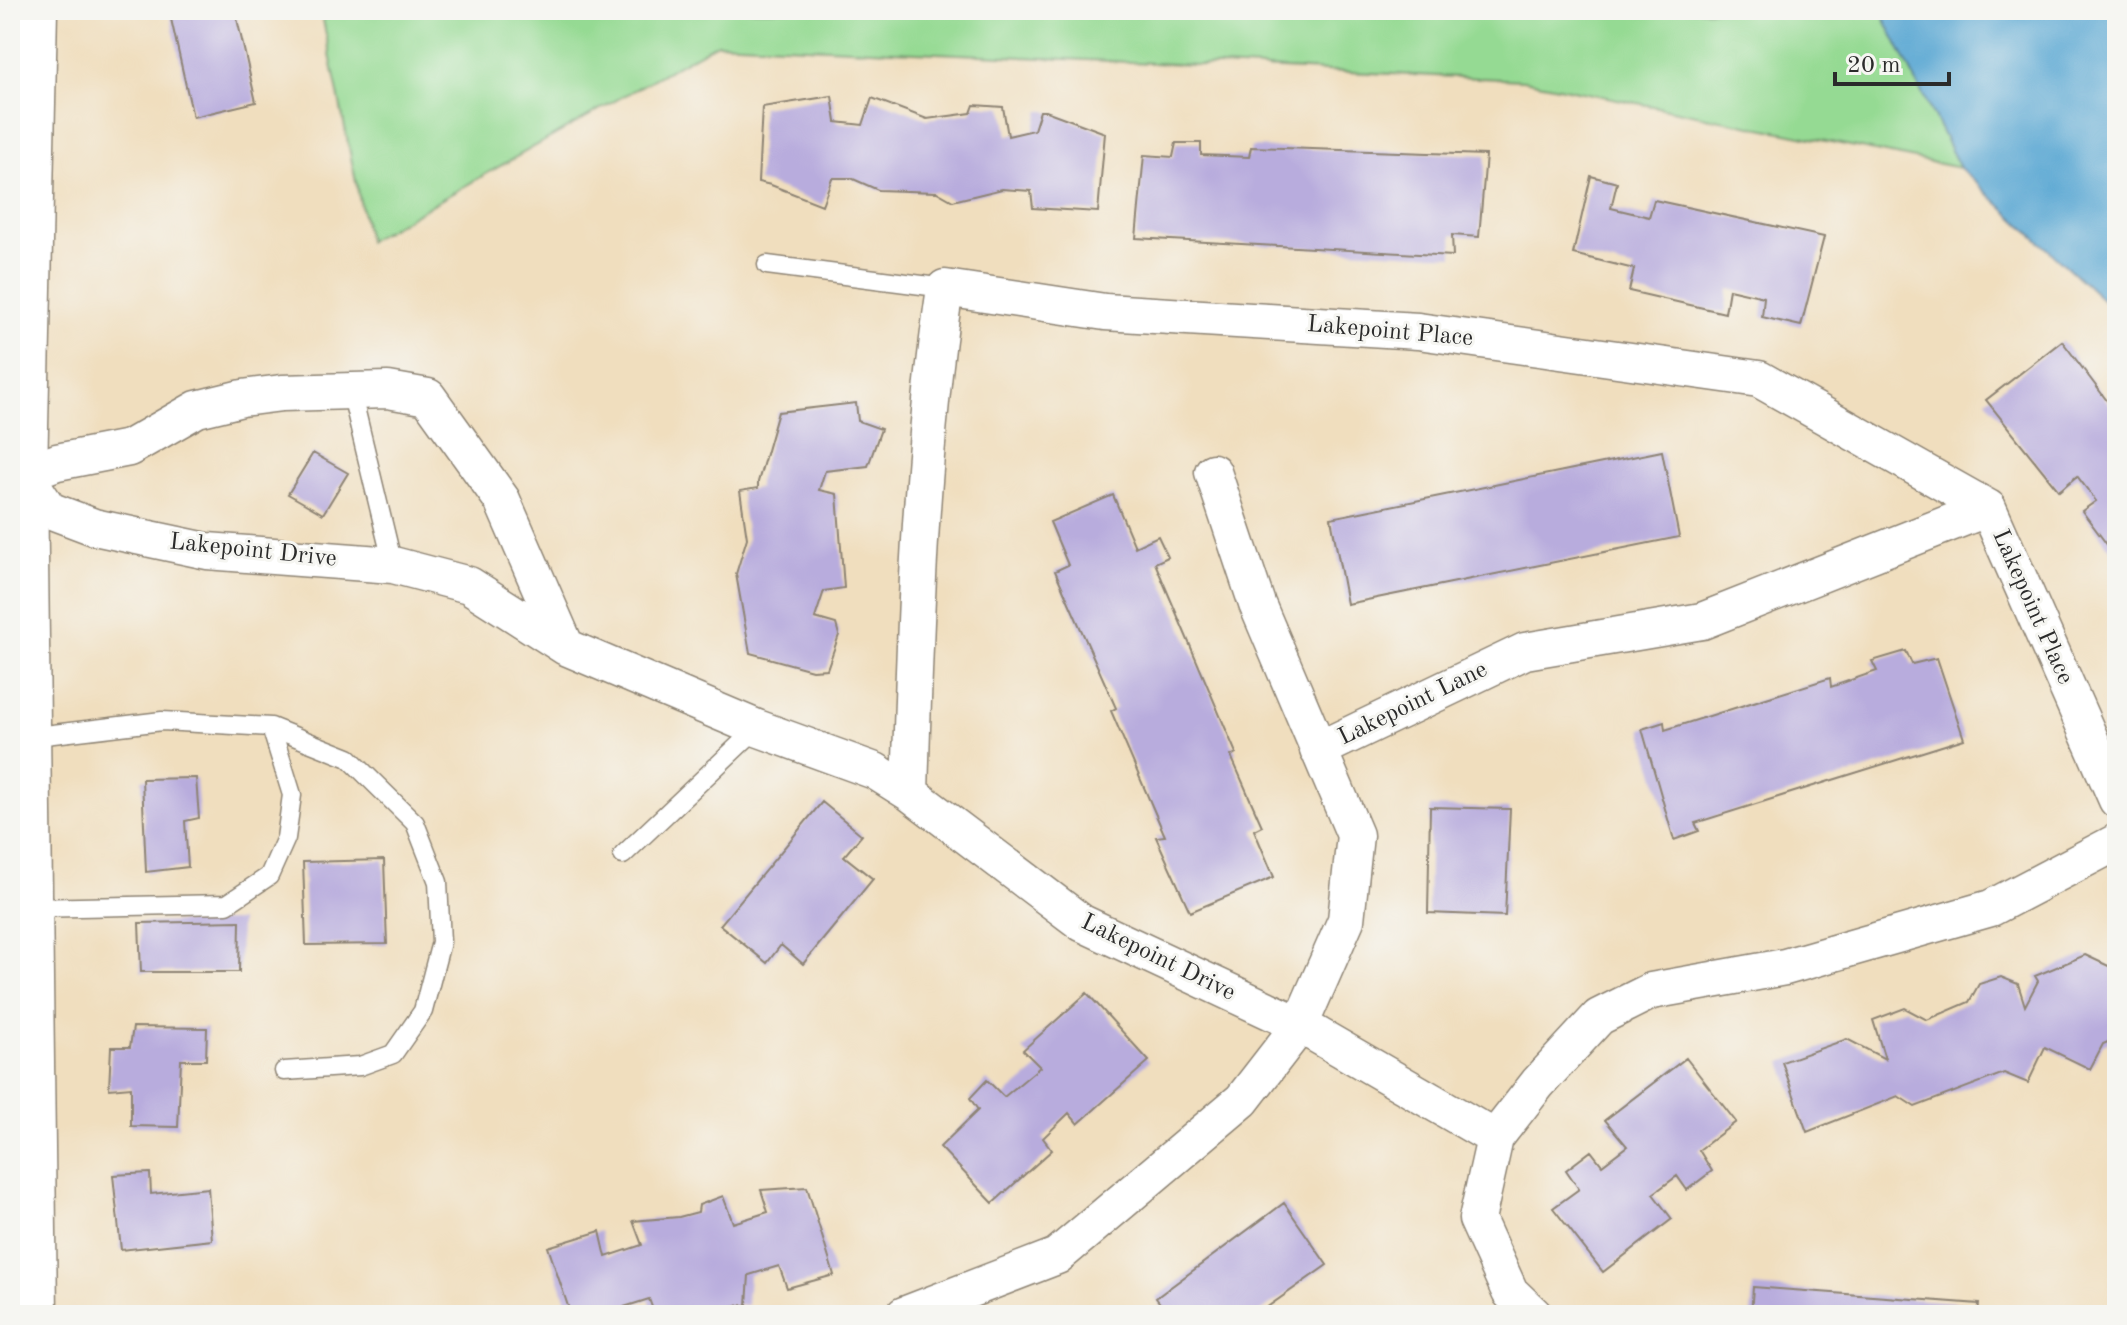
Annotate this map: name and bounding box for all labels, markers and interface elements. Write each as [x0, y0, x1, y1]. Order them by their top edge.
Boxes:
scale bar [1835, 36, 1949, 86]
text: 20 m [1847, 54, 1901, 78]
street label: Lakepoint Place [1306, 313, 1474, 351]
street label: Lakepoint Place [1987, 526, 2077, 688]
street label: Lakepoint Drive [168, 530, 338, 572]
street label: Lakepoint Lane [1335, 658, 1491, 750]
street label: Lakepoint Drive [1077, 910, 1239, 1006]

